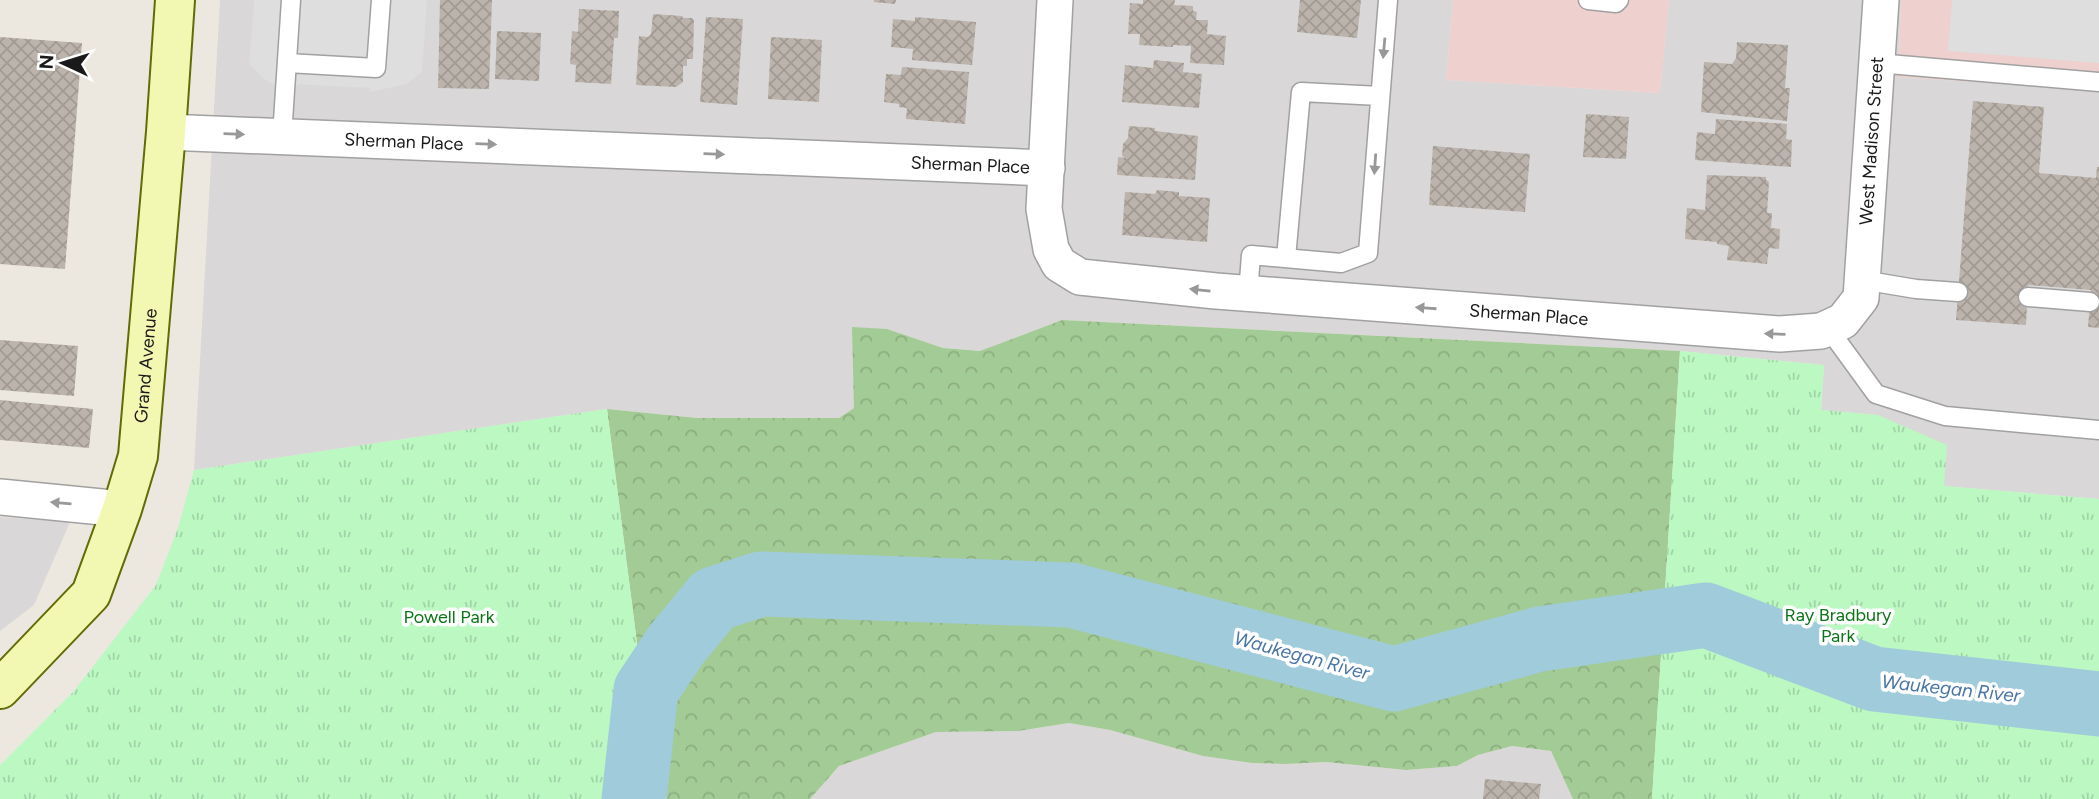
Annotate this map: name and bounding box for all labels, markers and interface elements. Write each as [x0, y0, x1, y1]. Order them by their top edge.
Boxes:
north arrow [28, 28, 98, 98]
one-way arrow [1378, 37, 1389, 59]
text: N [35, 54, 59, 70]
street label: West Madison Street [1855, 56, 1888, 226]
one-way arrow [224, 128, 246, 139]
street label: Sherman Place [344, 128, 464, 155]
one-way arrow [475, 139, 497, 150]
one-way arrow [703, 148, 725, 159]
street label: Sherman Place [910, 151, 1031, 178]
one-way arrow [1369, 154, 1380, 176]
one-way arrow [1188, 284, 1210, 295]
street label: Sherman Place [1469, 299, 1589, 330]
one-way arrow [1415, 302, 1437, 313]
street label: Grand Avenue [130, 307, 162, 424]
one-way arrow [1764, 328, 1786, 339]
one-way arrow [50, 497, 72, 508]
park label: Ray Bradbury Park [1784, 604, 1892, 647]
park label: Powell Park [404, 606, 495, 628]
water label: Waukegan River [1232, 626, 1373, 685]
water label: Waukegan River [1881, 670, 2022, 707]

